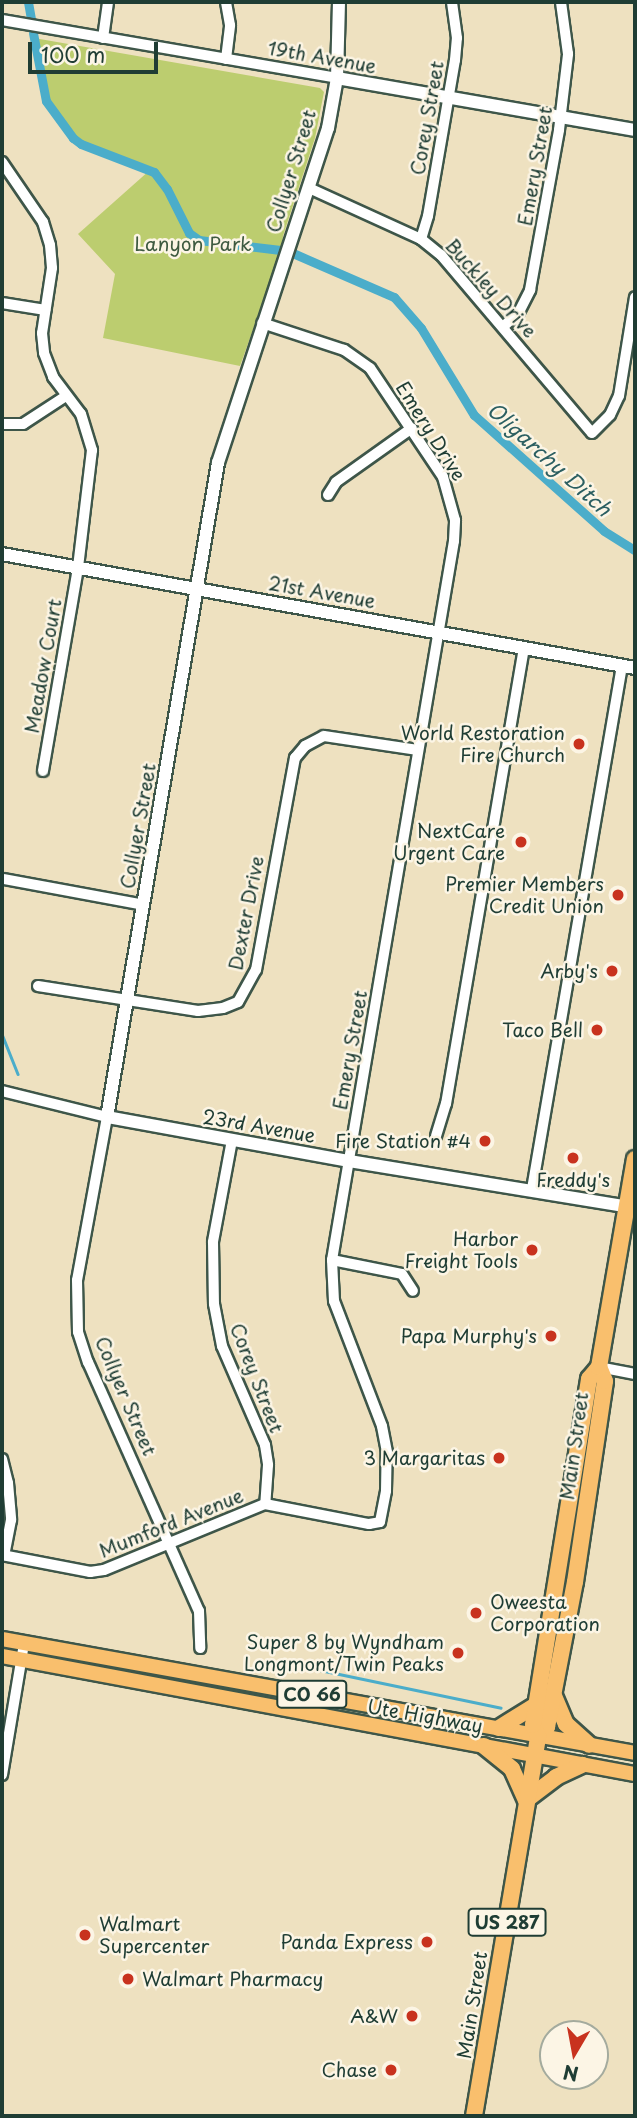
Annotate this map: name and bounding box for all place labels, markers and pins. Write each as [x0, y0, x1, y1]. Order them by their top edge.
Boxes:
place label: World Restoration Fire Church [399, 722, 565, 766]
marker: World Restoration Fire Church [571, 736, 587, 752]
place label: NextCare Urgent Care [393, 820, 505, 864]
marker: NextCare Urgent Care [511, 832, 531, 852]
place label: Premier Members Credit Union [444, 873, 604, 917]
marker: Premier Members Credit Union [610, 887, 626, 903]
place label: Arby's [540, 960, 598, 982]
marker: Arby's [604, 963, 620, 979]
place label: Taco Bell [500, 1019, 583, 1041]
marker: Taco Bell [589, 1022, 605, 1038]
place label: Fire Station #4 [335, 1130, 471, 1152]
marker: Fire Station #4 [477, 1133, 493, 1149]
marker: Freddy's [565, 1150, 581, 1166]
place label: Freddy's [536, 1169, 610, 1191]
place label: Harbor Freight Tools [404, 1228, 518, 1272]
marker: Harbor Freight Tools [524, 1242, 540, 1258]
place label: Papa Murphy's [401, 1325, 537, 1347]
marker: Papa Murphy's [543, 1328, 559, 1344]
place label: 3 Margaritas [363, 1447, 485, 1469]
marker: 3 Margaritas [491, 1450, 507, 1466]
place label: Oweesta Corporation [490, 1591, 600, 1635]
marker: Oweesta Corporation [468, 1605, 484, 1621]
place label: Super 8 by Wyndham Longmont/Twin Peaks [244, 1631, 444, 1675]
marker: Super 8 by Wyndham Longmont/Twin Peaks [450, 1645, 466, 1661]
place label: Walmart Supercenter [99, 1913, 209, 1957]
marker: Walmart Supercenter [77, 1927, 93, 1943]
place label: Panda Express [280, 1931, 413, 1953]
marker: Panda Express [419, 1934, 435, 1950]
place label: Walmart Pharmacy [142, 1968, 324, 1990]
marker: Walmart Pharmacy [120, 1971, 136, 1987]
place label: A&W [350, 2005, 398, 2027]
marker: A&W [404, 2008, 420, 2024]
place label: Chase [321, 2059, 377, 2081]
marker: Chase [383, 2062, 399, 2078]

